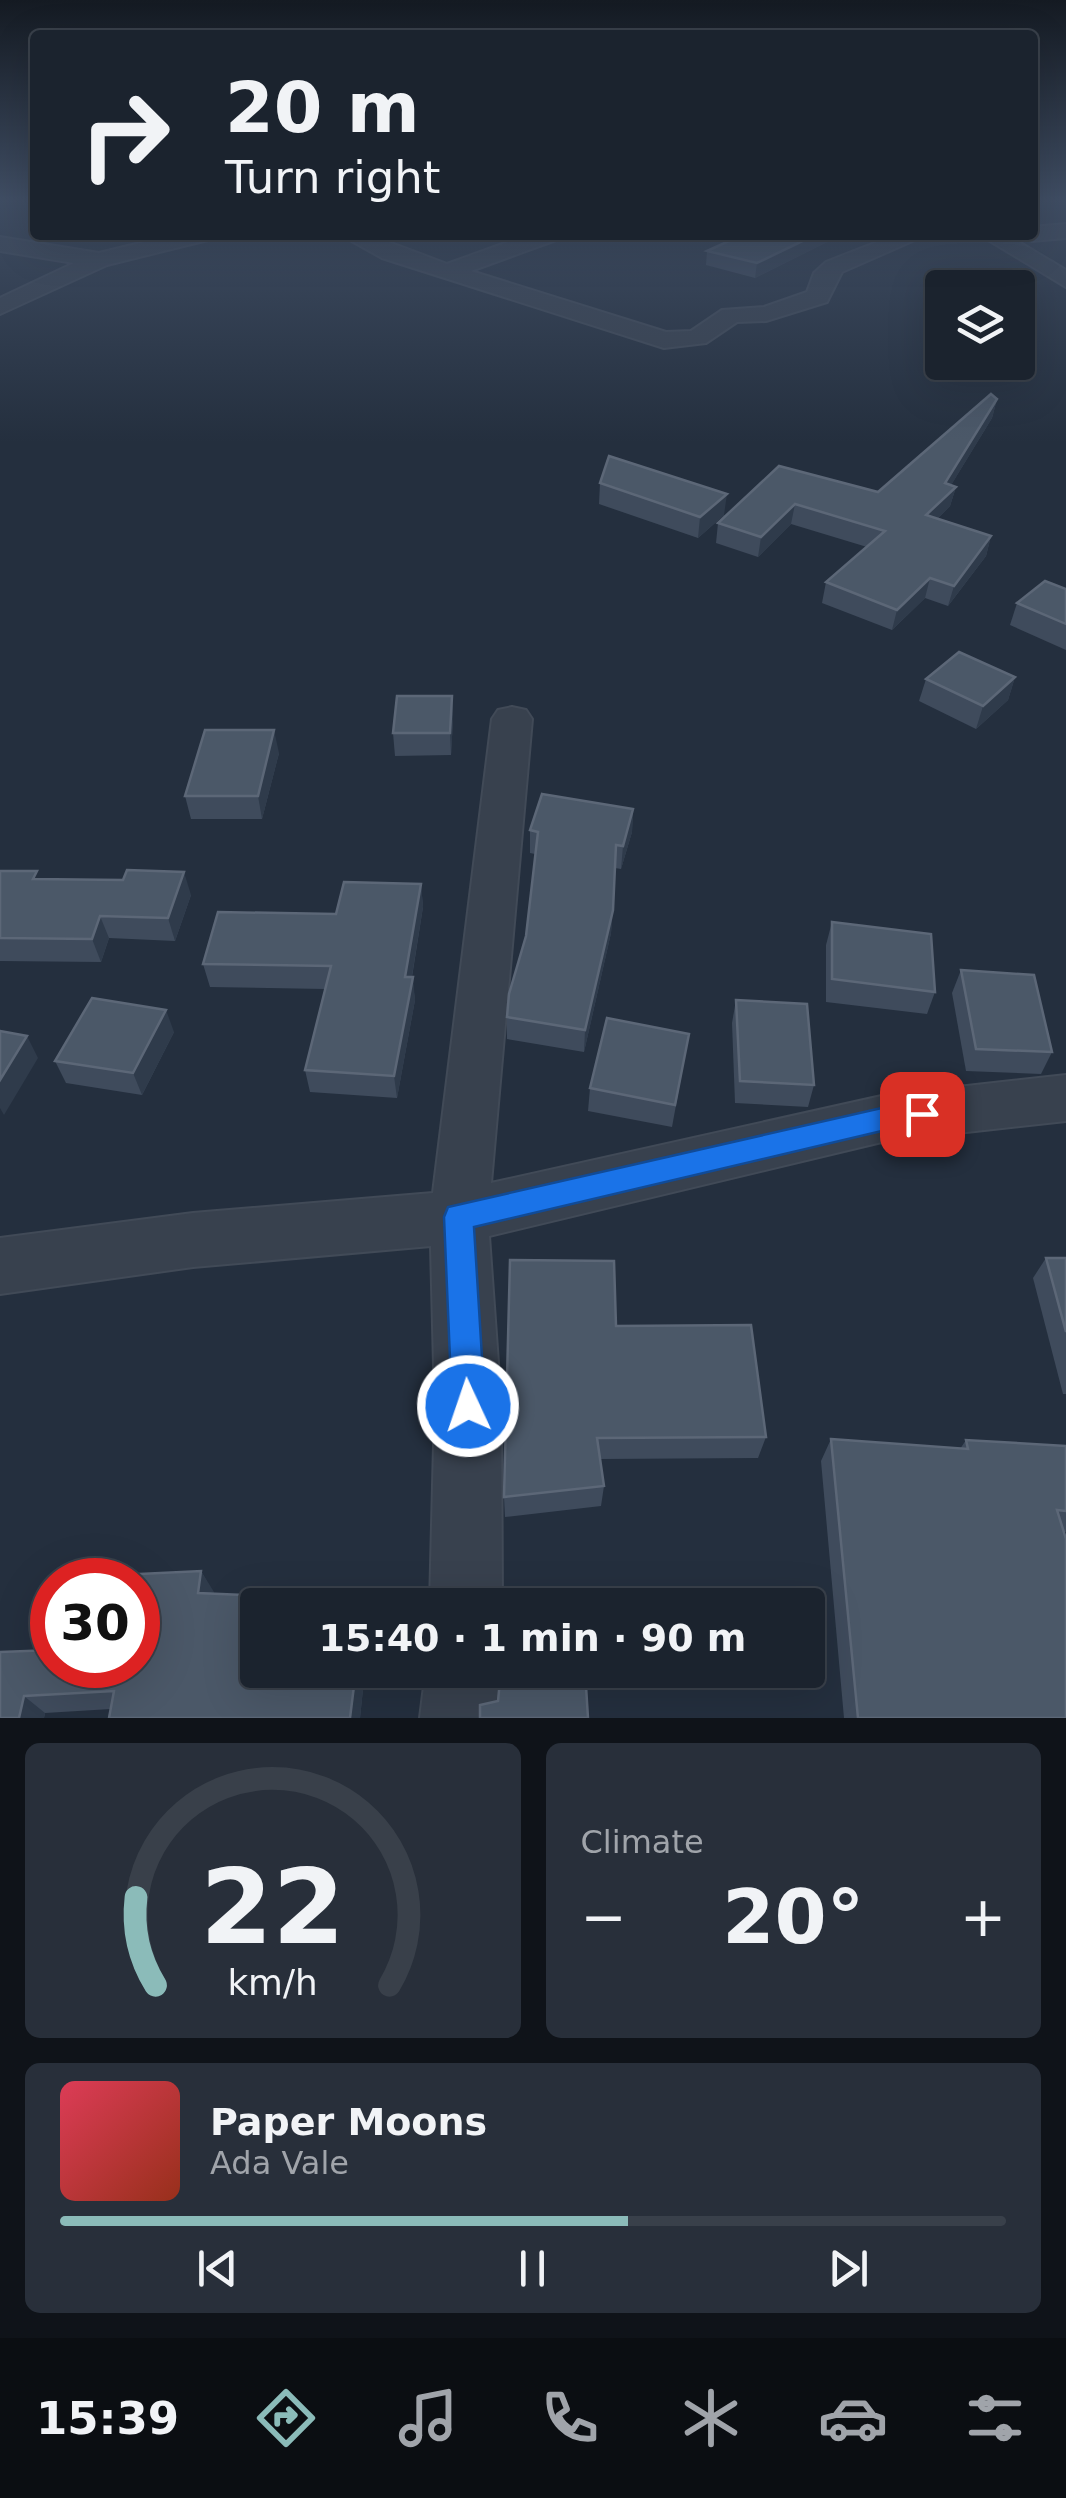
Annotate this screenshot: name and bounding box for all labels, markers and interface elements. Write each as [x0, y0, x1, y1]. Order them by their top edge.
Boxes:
text: 20 m [225, 67, 420, 149]
icon: right [60, 70, 190, 200]
text: Turn right [225, 151, 440, 204]
map controls [925, 270, 1035, 380]
button: layers [925, 270, 1035, 380]
pin [880, 1072, 965, 1157]
icon: arrive [895, 1087, 950, 1142]
position arrow [416, 1354, 520, 1458]
speed limit sign: 30 [30, 1558, 160, 1688]
text: 15:40 · 1 min · 90 m [319, 1616, 746, 1660]
text: Climate [581, 1823, 704, 1861]
text: 22 [200, 1846, 345, 1968]
text: 20° [722, 1873, 864, 1961]
text: − [581, 1885, 627, 1949]
text: + [960, 1885, 1006, 1949]
text: km/h [228, 1962, 318, 2003]
text: Paper Moons [210, 2100, 487, 2144]
text: Ada Vale [210, 2144, 349, 2182]
icon: previous [190, 2241, 245, 2296]
icon: pause [505, 2241, 560, 2296]
icon: next [821, 2241, 876, 2296]
icon: directions [251, 2383, 321, 2453]
icon: music [393, 2383, 463, 2453]
icon: phone [535, 2383, 605, 2453]
icon: climate [676, 2383, 746, 2453]
icon: car [818, 2383, 888, 2453]
icon: filters [960, 2383, 1030, 2453]
text: 15:39 [36, 2392, 179, 2445]

